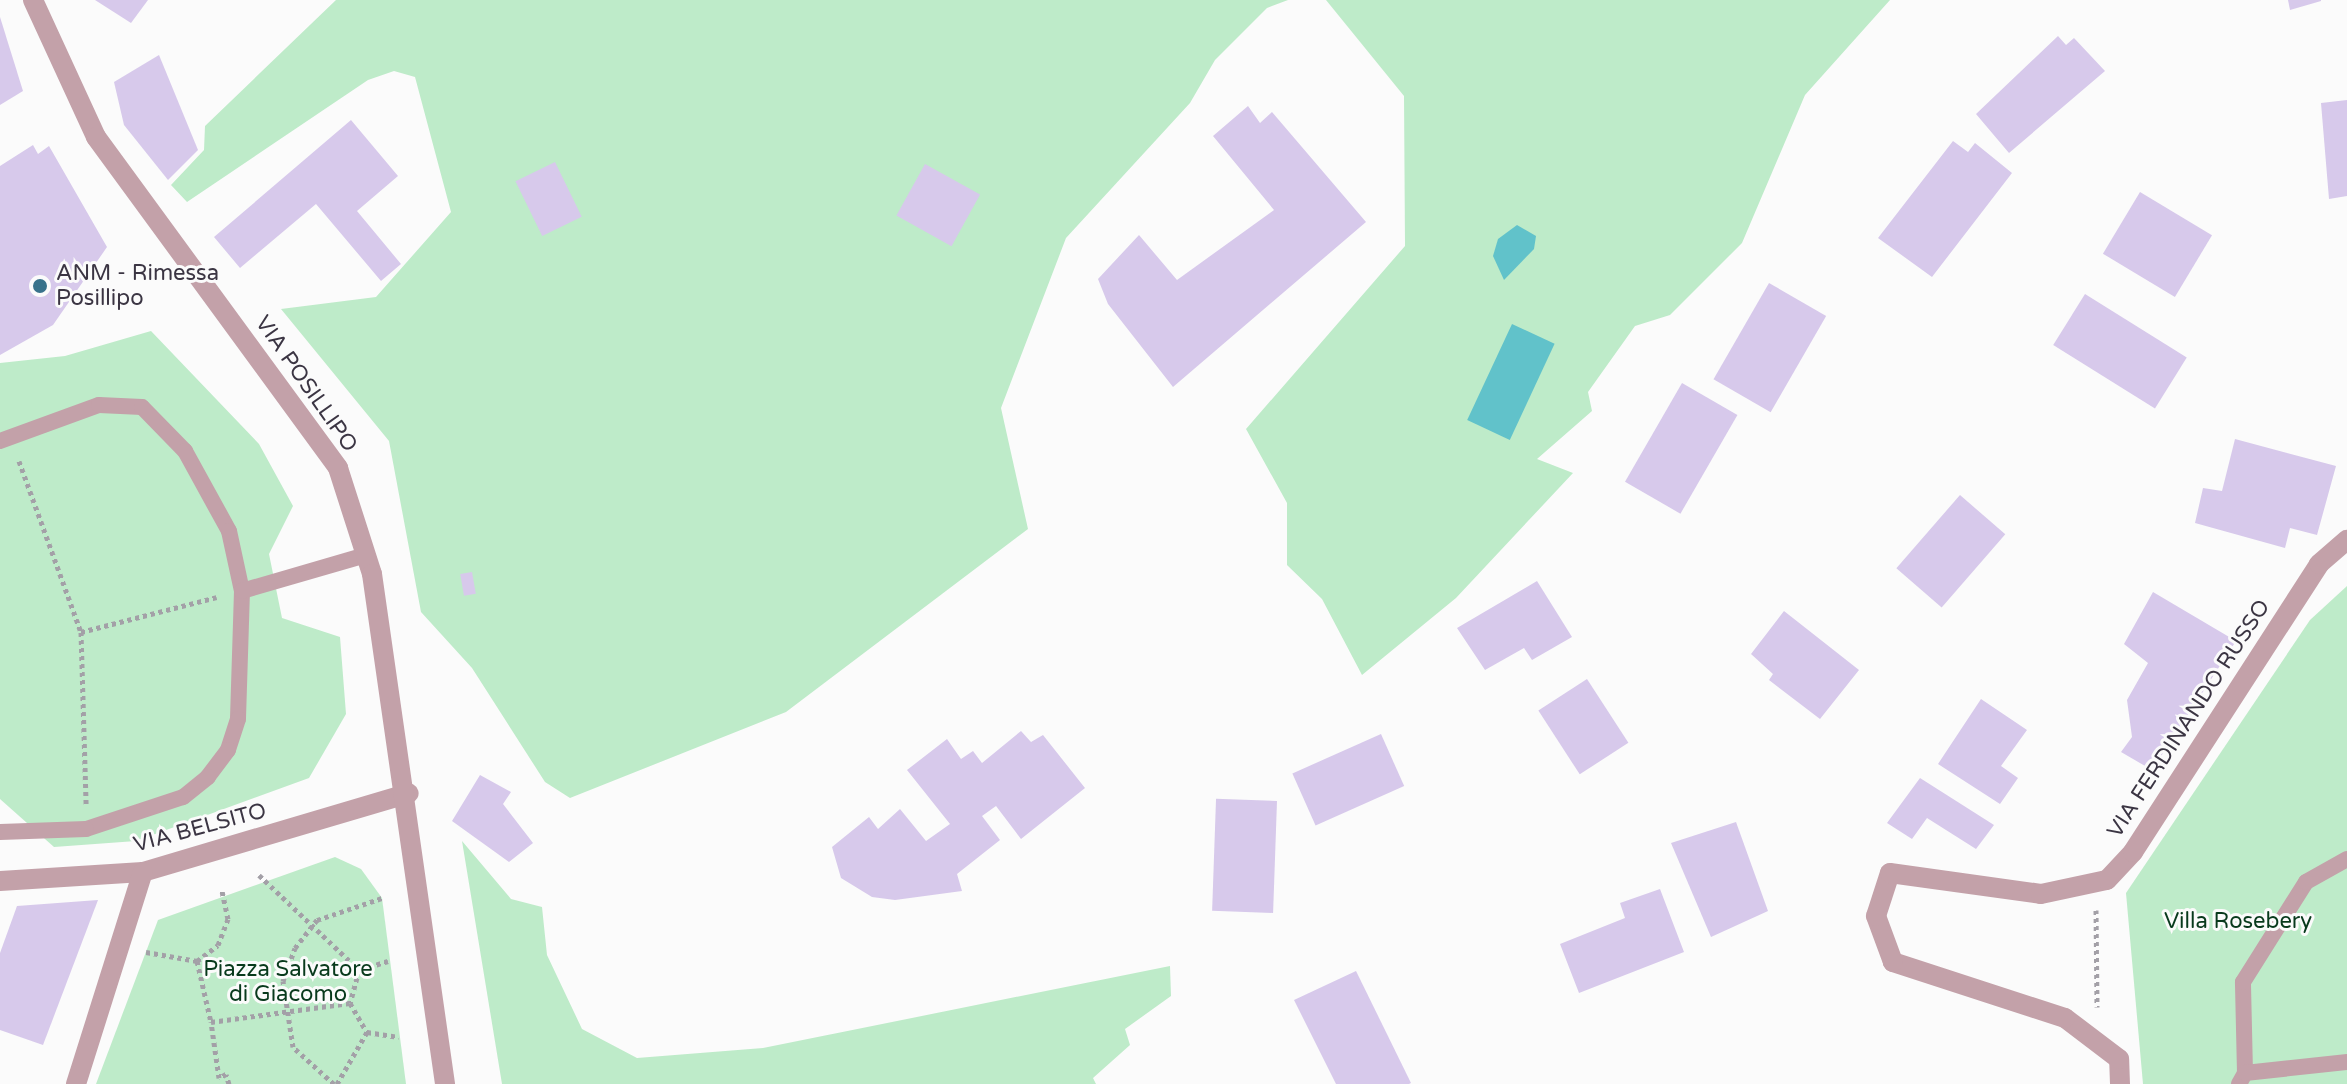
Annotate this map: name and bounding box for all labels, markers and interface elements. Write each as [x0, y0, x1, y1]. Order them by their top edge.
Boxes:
place label: ANM - Rimessa Posillipo [56, 260, 219, 312]
marker: ANM - Rimessa Posillipo [31, 277, 49, 295]
street label: VIA POSILLIPO [249, 311, 363, 457]
street label: VIA FERDINANDO RUSSO [2102, 595, 2276, 843]
street label: VIA BELSITO [131, 798, 269, 858]
park label: Villa Rosebery [2164, 909, 2312, 935]
park label: Piazza Salvatore di Giacomo [203, 956, 373, 1008]

